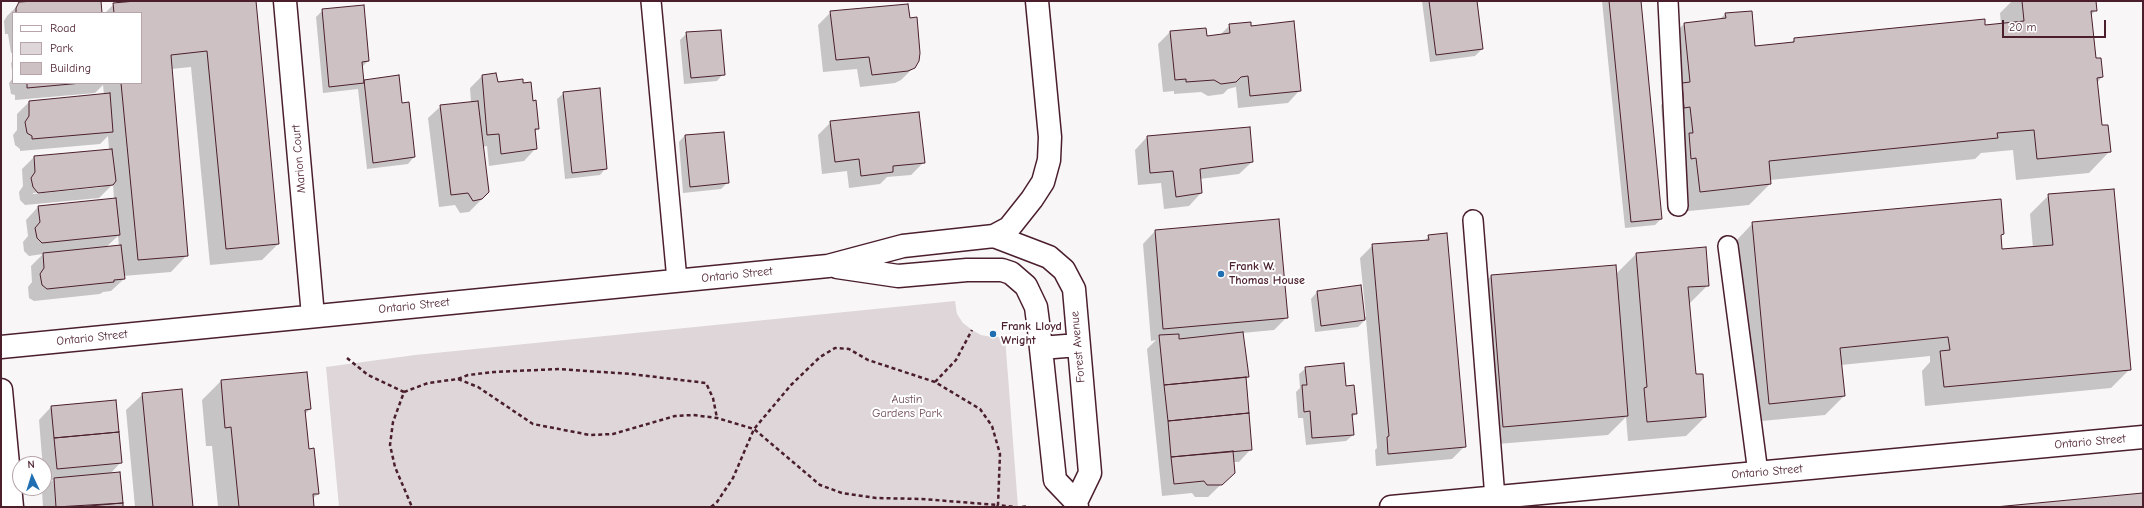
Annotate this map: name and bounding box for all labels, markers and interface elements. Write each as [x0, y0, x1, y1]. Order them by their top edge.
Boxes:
legend [12, 12, 142, 84]
scale bar [2004, 12, 2108, 38]
text: 20 m [2009, 20, 2037, 34]
text: Road [50, 21, 76, 35]
text: Park [50, 41, 73, 55]
text: Building [50, 61, 91, 75]
street label: Marion Court [289, 124, 309, 194]
place label: Frank W. Thomas House [1229, 260, 1305, 288]
street label: Ontario Street [701, 264, 773, 286]
marker: Frank W. Thomas House [1216, 269, 1226, 279]
street label: Ontario Street [378, 295, 450, 317]
street label: Forest Avenue [1068, 310, 1088, 384]
place label: Frank Lloyd Wright [1001, 320, 1062, 348]
street label: Ontario Street [56, 327, 128, 349]
marker: Frank Lloyd Wright [988, 329, 998, 339]
park label: Austin Gardens Park [872, 393, 942, 421]
street label: Ontario Street [2054, 432, 2126, 452]
north arrow [12, 456, 52, 496]
text: N [27, 458, 35, 471]
street label: Ontario Street [1731, 462, 1803, 482]

